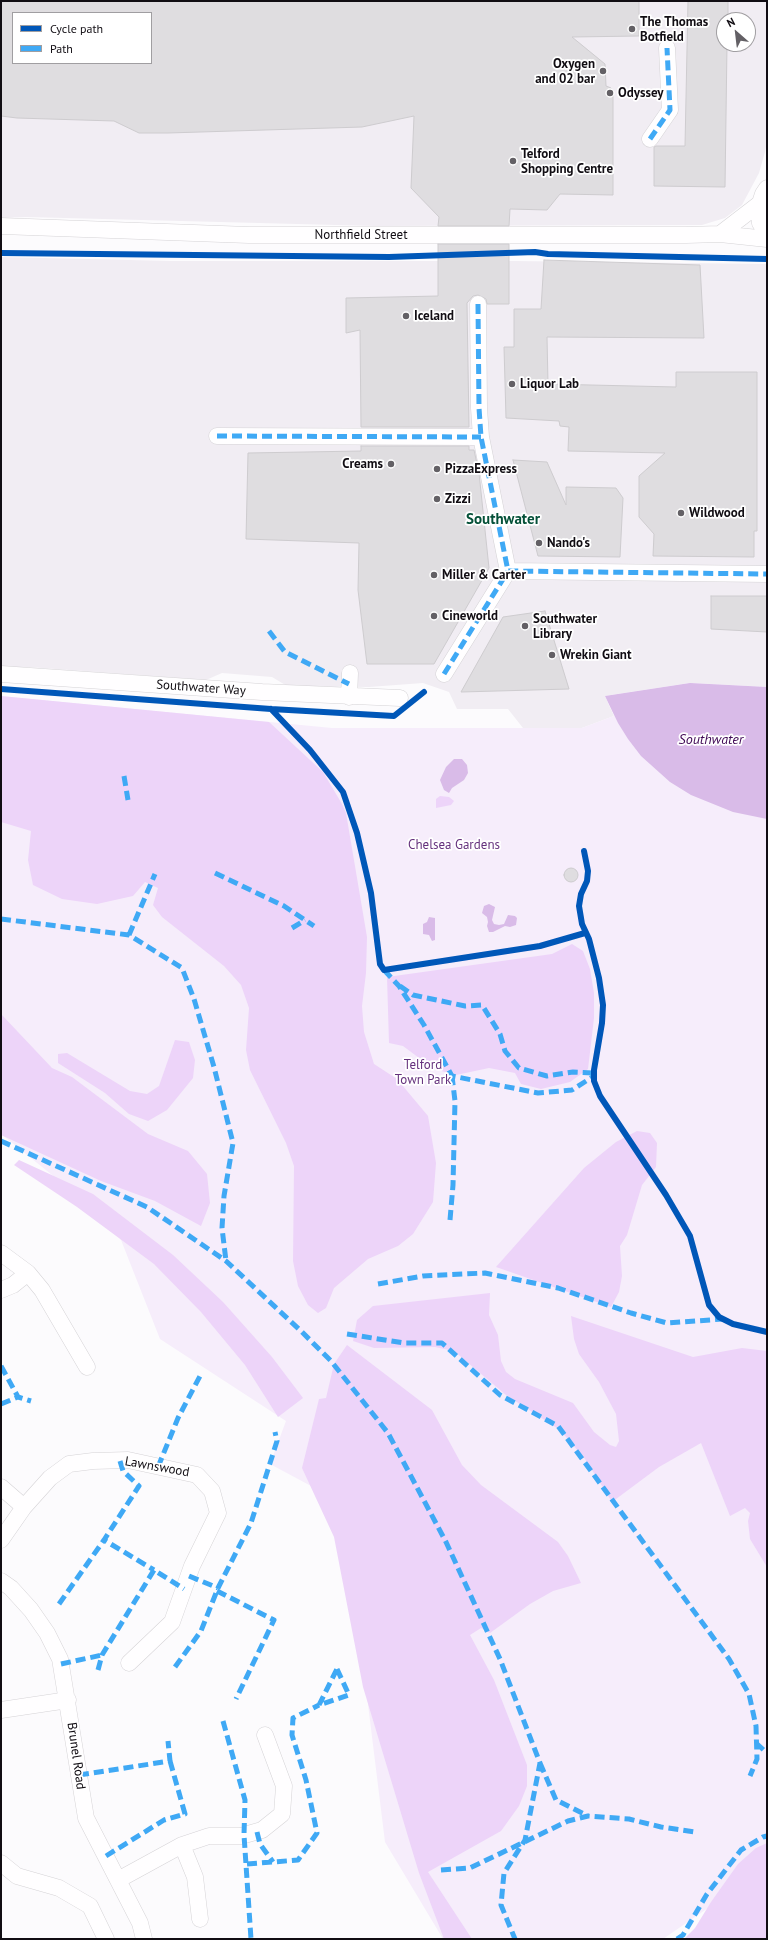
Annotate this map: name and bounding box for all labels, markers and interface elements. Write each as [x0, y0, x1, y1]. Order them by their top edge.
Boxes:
legend [12, 12, 152, 64]
north arrow [716, 12, 756, 52]
place label: The Thomas Botfield [640, 14, 708, 45]
text: N [724, 14, 737, 30]
text: Cycle path [50, 21, 103, 36]
marker: The Thomas Botfield [627, 24, 637, 34]
text: Path [50, 41, 73, 56]
place label: Oxygen and 02 bar [535, 56, 595, 87]
marker: Oxygen and 02 bar [598, 66, 608, 76]
place label: Odyssey [618, 85, 664, 101]
marker: Odyssey [605, 88, 615, 98]
place label: Telford Shopping Centre [521, 146, 613, 177]
marker: Telford Shopping Centre [508, 156, 518, 166]
street label: Northfield Street [314, 227, 408, 243]
place label: Iceland [414, 308, 454, 324]
marker: Iceland [401, 311, 411, 321]
place label: Liquor Lab [520, 376, 579, 392]
marker: Liquor Lab [507, 379, 517, 389]
place label: Creams [342, 456, 383, 472]
marker: Creams [386, 459, 396, 469]
place label: PizzaExpress [445, 461, 517, 477]
marker: PizzaExpress [432, 464, 442, 474]
place label: Zizzi [445, 491, 471, 507]
marker: Zizzi [432, 494, 442, 504]
place label: Wildwood [689, 505, 745, 521]
marker: Wildwood [676, 508, 686, 518]
district label: Southwater [466, 511, 540, 529]
place label: Nando's [547, 535, 590, 551]
marker: Nando's [534, 538, 544, 548]
place label: Miller & Carter [442, 567, 526, 583]
marker: Miller & Carter [429, 570, 439, 580]
place label: Cineworld [442, 608, 498, 624]
marker: Cineworld [429, 611, 439, 621]
place label: Southwater Library [533, 611, 597, 642]
marker: Southwater Library [520, 621, 530, 631]
place label: Wrekin Giant [560, 647, 631, 663]
marker: Wrekin Giant [547, 650, 557, 660]
street label: Southwater Way [156, 677, 246, 699]
water label: Southwater [679, 732, 743, 748]
park label: Chelsea Gardens [408, 837, 500, 853]
park label: Telford Town Park [395, 1057, 451, 1088]
street label: Lawnswood [123, 1454, 191, 1480]
street label: Brunel Road [64, 1721, 88, 1791]

